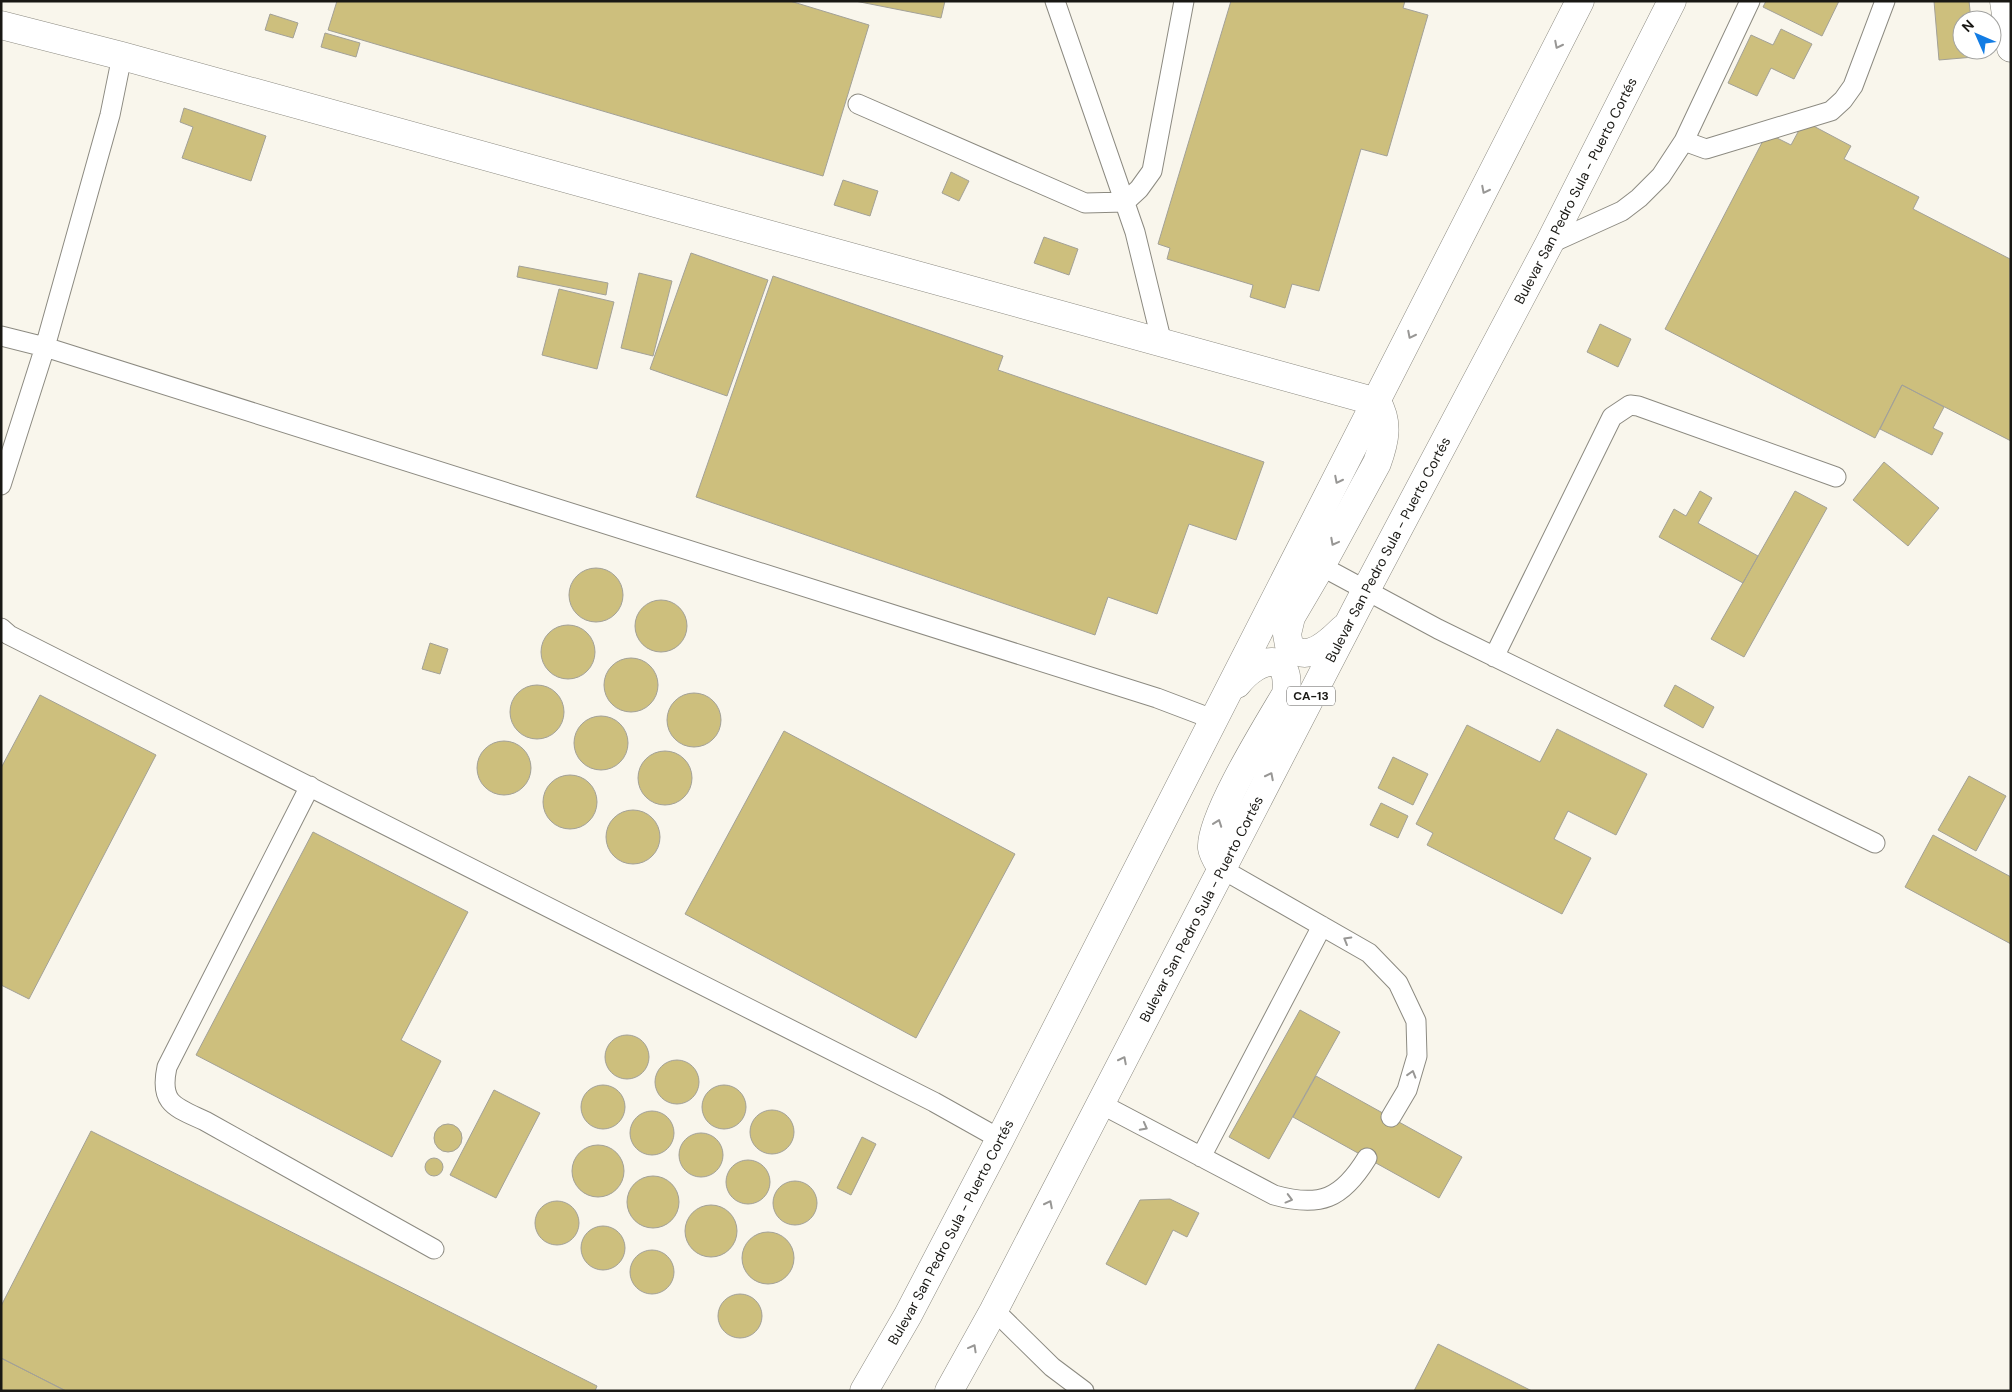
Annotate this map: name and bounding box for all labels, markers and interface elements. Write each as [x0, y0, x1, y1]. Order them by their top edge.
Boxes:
north arrow [1952, 10, 2002, 60]
text: N [1958, 16, 1978, 36]
one-way arrow [1554, 40, 1564, 49]
street label: Bulevar San Pedro Sula - Puerto Cortés [1510, 74, 1641, 307]
one-way arrow [1481, 185, 1491, 194]
one-way arrow [1407, 329, 1417, 338]
street label: Bulevar San Pedro Sula - Puerto Cortés [1321, 434, 1454, 665]
one-way arrow [1334, 474, 1344, 483]
one-way arrow [1330, 537, 1340, 546]
road number: CA-13 [1287, 686, 1335, 706]
one-way arrow [1264, 772, 1274, 781]
street label: Bulevar San Pedro Sula - Puerto Cortés [1135, 793, 1267, 1025]
one-way arrow [1212, 819, 1222, 828]
one-way arrow [1343, 937, 1352, 947]
one-way arrow [1117, 1056, 1127, 1065]
one-way arrow [1406, 1070, 1416, 1078]
street label: Bulevar San Pedro Sula - Puerto Cortés [884, 1116, 1017, 1348]
one-way arrow [1138, 1120, 1147, 1130]
one-way arrow [1284, 1193, 1293, 1204]
one-way arrow [1043, 1201, 1053, 1210]
one-way arrow [967, 1344, 977, 1353]

